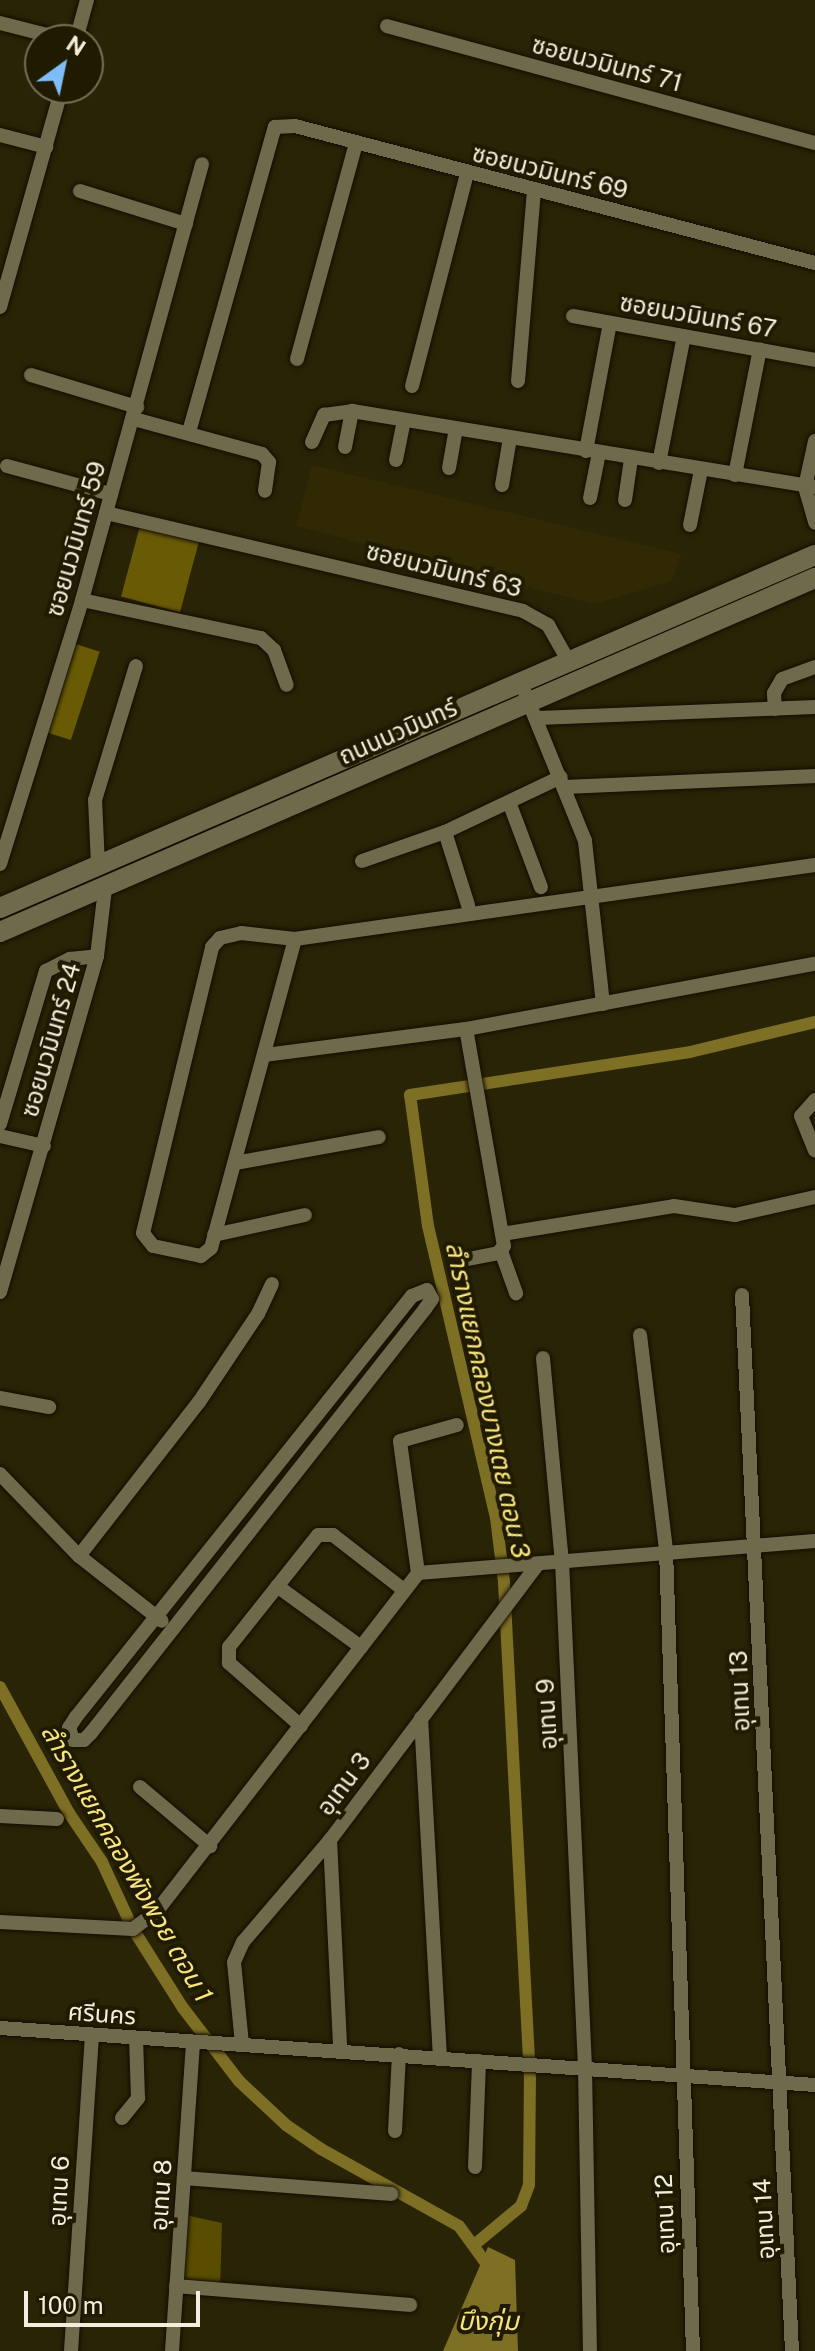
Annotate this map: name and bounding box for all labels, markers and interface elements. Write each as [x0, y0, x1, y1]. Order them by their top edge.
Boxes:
north arrow [24, 24, 104, 104]
text: N [62, 30, 90, 61]
street label: ซอยนวมินทร์ 71 [529, 30, 685, 98]
street label: ซอยนวมินทร์ 69 [469, 139, 631, 205]
street label: ซอยนวมินทร์ 67 [617, 288, 779, 344]
street label: ซอยนวมินทร์ 59 [40, 458, 112, 620]
street label: ซอยนวมินทร์ 63 [363, 537, 525, 603]
street label: ถนนนวมินทร์ [335, 693, 461, 771]
street label: ซอยนวมินทร์ 24 [15, 960, 87, 1120]
water label: ลำรางแยกคลองบางเตย ตอน 3 [439, 1239, 537, 1561]
street label: อุเทน 13 [724, 1650, 756, 1732]
street label: อุเทน 9 [531, 1678, 563, 1750]
water label: ลำรางแยกคลองพังพวย ตอน 1 [34, 1718, 220, 2008]
street label: อุเทน 3 [311, 1747, 377, 1821]
street label: ศรีนคร [67, 1997, 137, 2031]
street label: อุเทน 6 [43, 2155, 75, 2227]
street label: อุเทน 8 [144, 2158, 178, 2232]
street label: อุเทน 12 [649, 2173, 681, 2255]
street label: อุเทน 14 [748, 2178, 780, 2260]
scale bar [28, 2275, 204, 2325]
text: 100 m [38, 2291, 104, 2319]
water label: บึงกุ่ม [457, 2305, 519, 2337]

